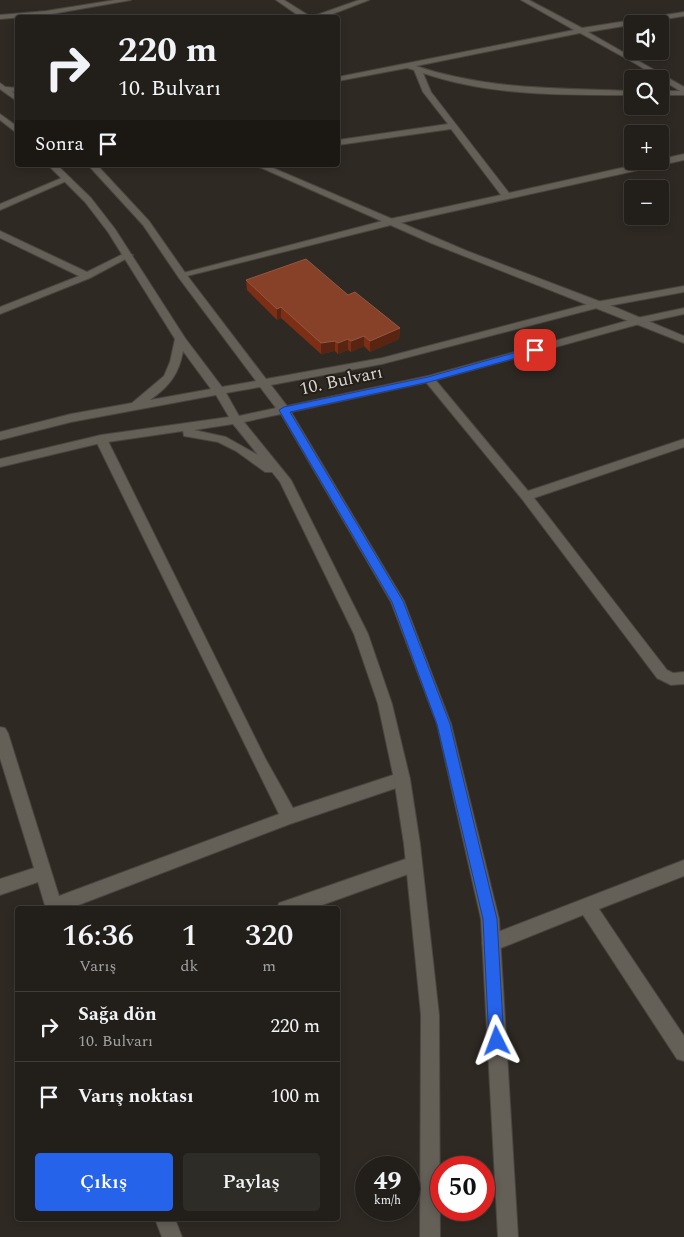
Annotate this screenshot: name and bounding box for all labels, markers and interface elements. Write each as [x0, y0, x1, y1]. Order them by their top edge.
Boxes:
map controls [624, 15, 669, 225]
button: sound [624, 15, 669, 60]
text: 220 m [118, 24, 217, 77]
icon: right [35, 35, 100, 100]
button: search [624, 70, 669, 115]
text: 10. Bulvarı [118, 72, 221, 105]
button: + [624, 125, 669, 170]
text: Sonra [35, 130, 84, 159]
icon: arrive [94, 130, 122, 158]
button: − [624, 180, 669, 225]
pin [514, 329, 556, 371]
icon: arrive [521, 336, 549, 364]
street label: 10. Bulvarı [297, 359, 385, 402]
text: 16:36 [62, 913, 134, 959]
text: 1 [181, 913, 197, 959]
text: 320 [245, 913, 293, 959]
text: Varış [79, 954, 116, 978]
text: dk [181, 954, 198, 978]
text: m [262, 954, 276, 978]
text: Sağa dön [78, 1000, 157, 1029]
text: 220 m [270, 1012, 320, 1041]
icon: right [35, 1013, 63, 1041]
position arrow [470, 1014, 522, 1066]
text: 10. Bulvarı [78, 1029, 153, 1053]
text: Varış noktası [78, 1082, 194, 1111]
text: 100 m [270, 1082, 320, 1111]
icon: arrive [35, 1083, 63, 1111]
button: Çıkış [35, 1153, 173, 1211]
button: Paylaş [183, 1153, 320, 1211]
speed limit sign: 50 [430, 1156, 495, 1221]
text: 49 [373, 1163, 402, 1201]
text: km/h [374, 1191, 401, 1210]

